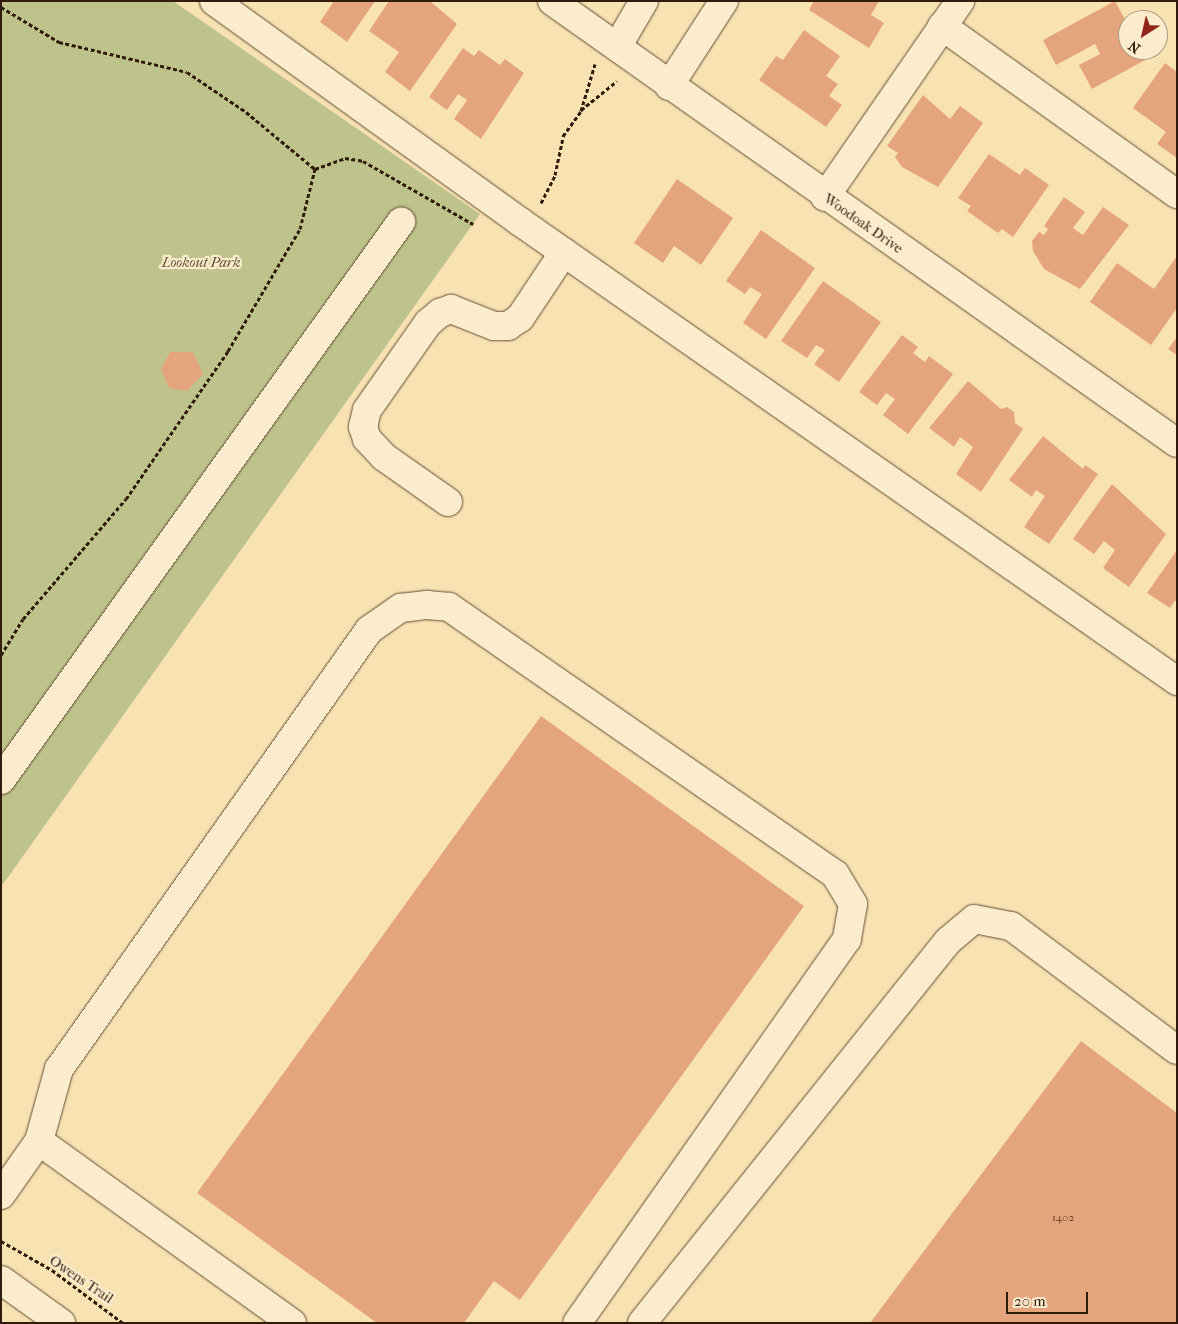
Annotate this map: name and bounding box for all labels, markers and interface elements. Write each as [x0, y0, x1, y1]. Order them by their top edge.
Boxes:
north arrow [1118, 10, 1168, 60]
text: N [1125, 37, 1144, 57]
street label: Woodoak Drive [820, 191, 906, 257]
park label: Lookout Park [162, 255, 240, 271]
house number: 1402 [1052, 1211, 1074, 1225]
street label: Owens Trail [46, 1253, 116, 1307]
scale bar [1008, 1282, 1090, 1314]
text: 20 m [1014, 1292, 1046, 1310]

